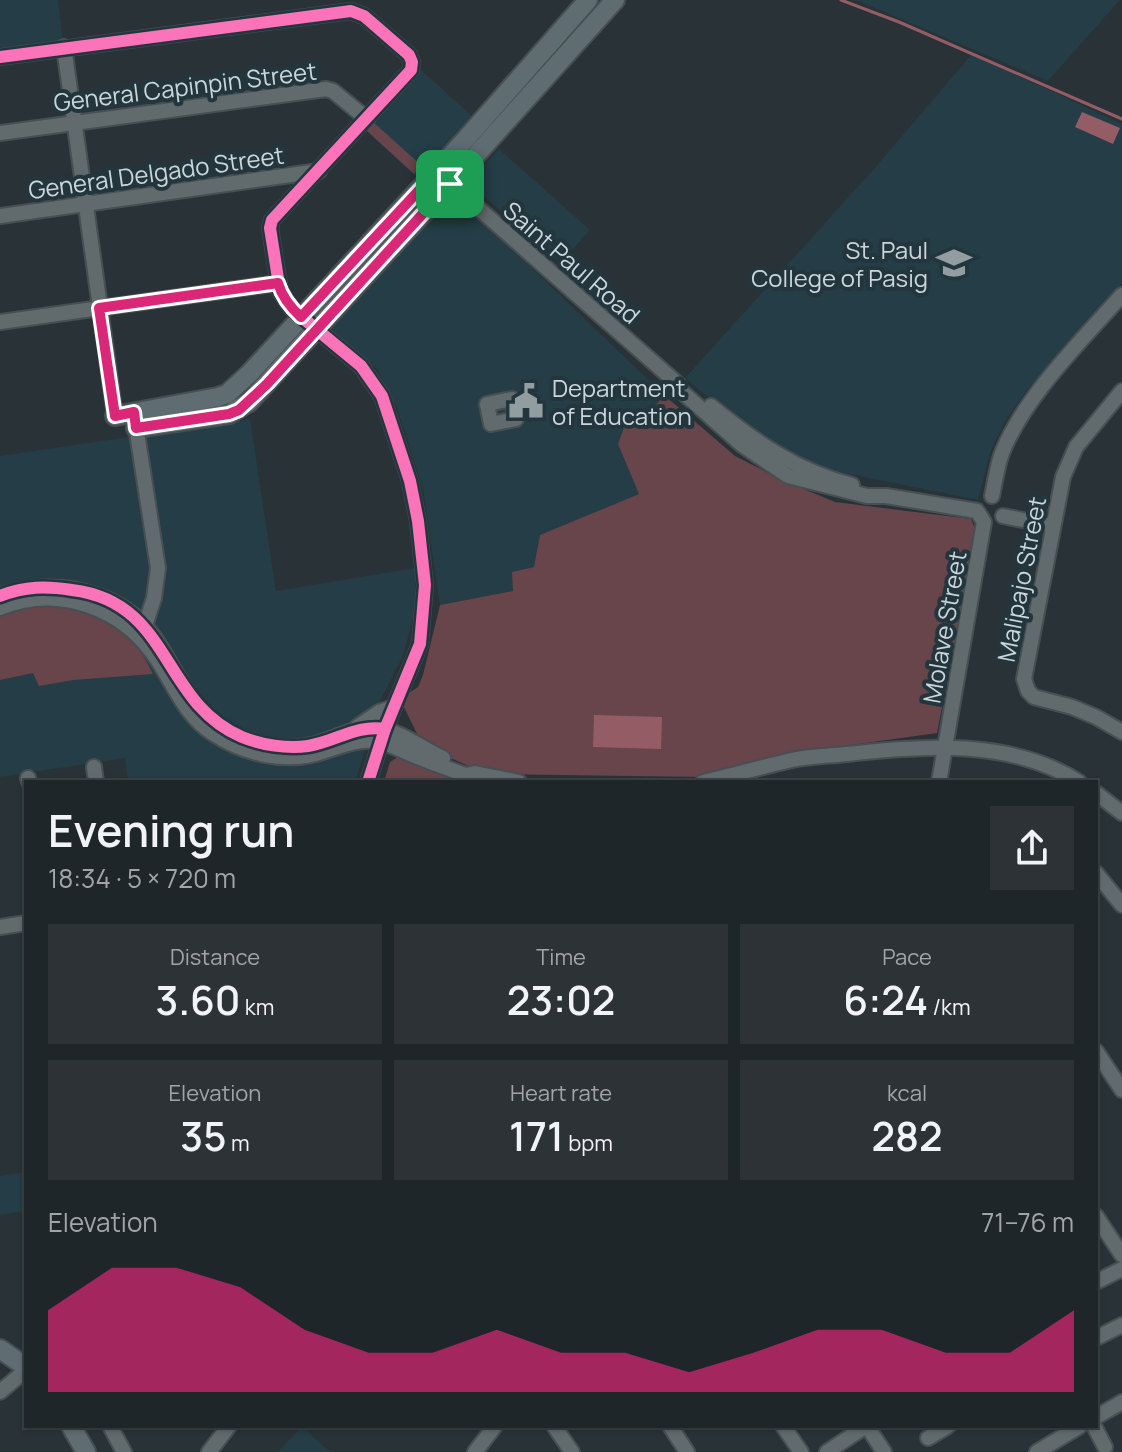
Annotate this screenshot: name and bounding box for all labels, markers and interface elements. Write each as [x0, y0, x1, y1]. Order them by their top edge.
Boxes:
street label: General Capinpin Street [52, 53, 318, 119]
street label: General Delgado Street [26, 138, 286, 206]
pin [416, 150, 484, 218]
icon: arrive [428, 162, 472, 206]
street label: Saint Paul Road [497, 193, 647, 331]
place label: St. Paul College of Pasig [751, 233, 928, 294]
school or university icon: St. Paul College of Pasig [935, 244, 973, 282]
place label: Department of Education [552, 371, 692, 432]
public building icon: Department of Education [507, 382, 545, 420]
street label: Malipajo Street [989, 494, 1053, 664]
street label: Molave Street [914, 548, 974, 706]
text: Evening run [48, 800, 294, 860]
button: share [990, 806, 1074, 890]
text: 18:34 · 5 × 720 m [48, 860, 236, 896]
text: Distance [170, 942, 260, 972]
text: Time [536, 942, 586, 972]
text: Pace [882, 942, 932, 972]
text: 3.60 [156, 972, 240, 1027]
text: 23:02 [507, 972, 615, 1027]
text: 6:24 [843, 972, 928, 1027]
text: km [240, 992, 274, 1022]
text: /km [928, 992, 971, 1022]
text: Elevation [169, 1078, 261, 1108]
text: Heart rate [510, 1078, 612, 1108]
text: kcal [887, 1078, 927, 1108]
text: 35 [180, 1108, 227, 1163]
text: 171 [509, 1108, 564, 1163]
text: 282 [871, 1108, 943, 1163]
text: m [227, 1128, 250, 1158]
text: bpm [564, 1128, 613, 1158]
text: Elevation [48, 1204, 158, 1240]
text: 71–76 m [981, 1204, 1074, 1240]

